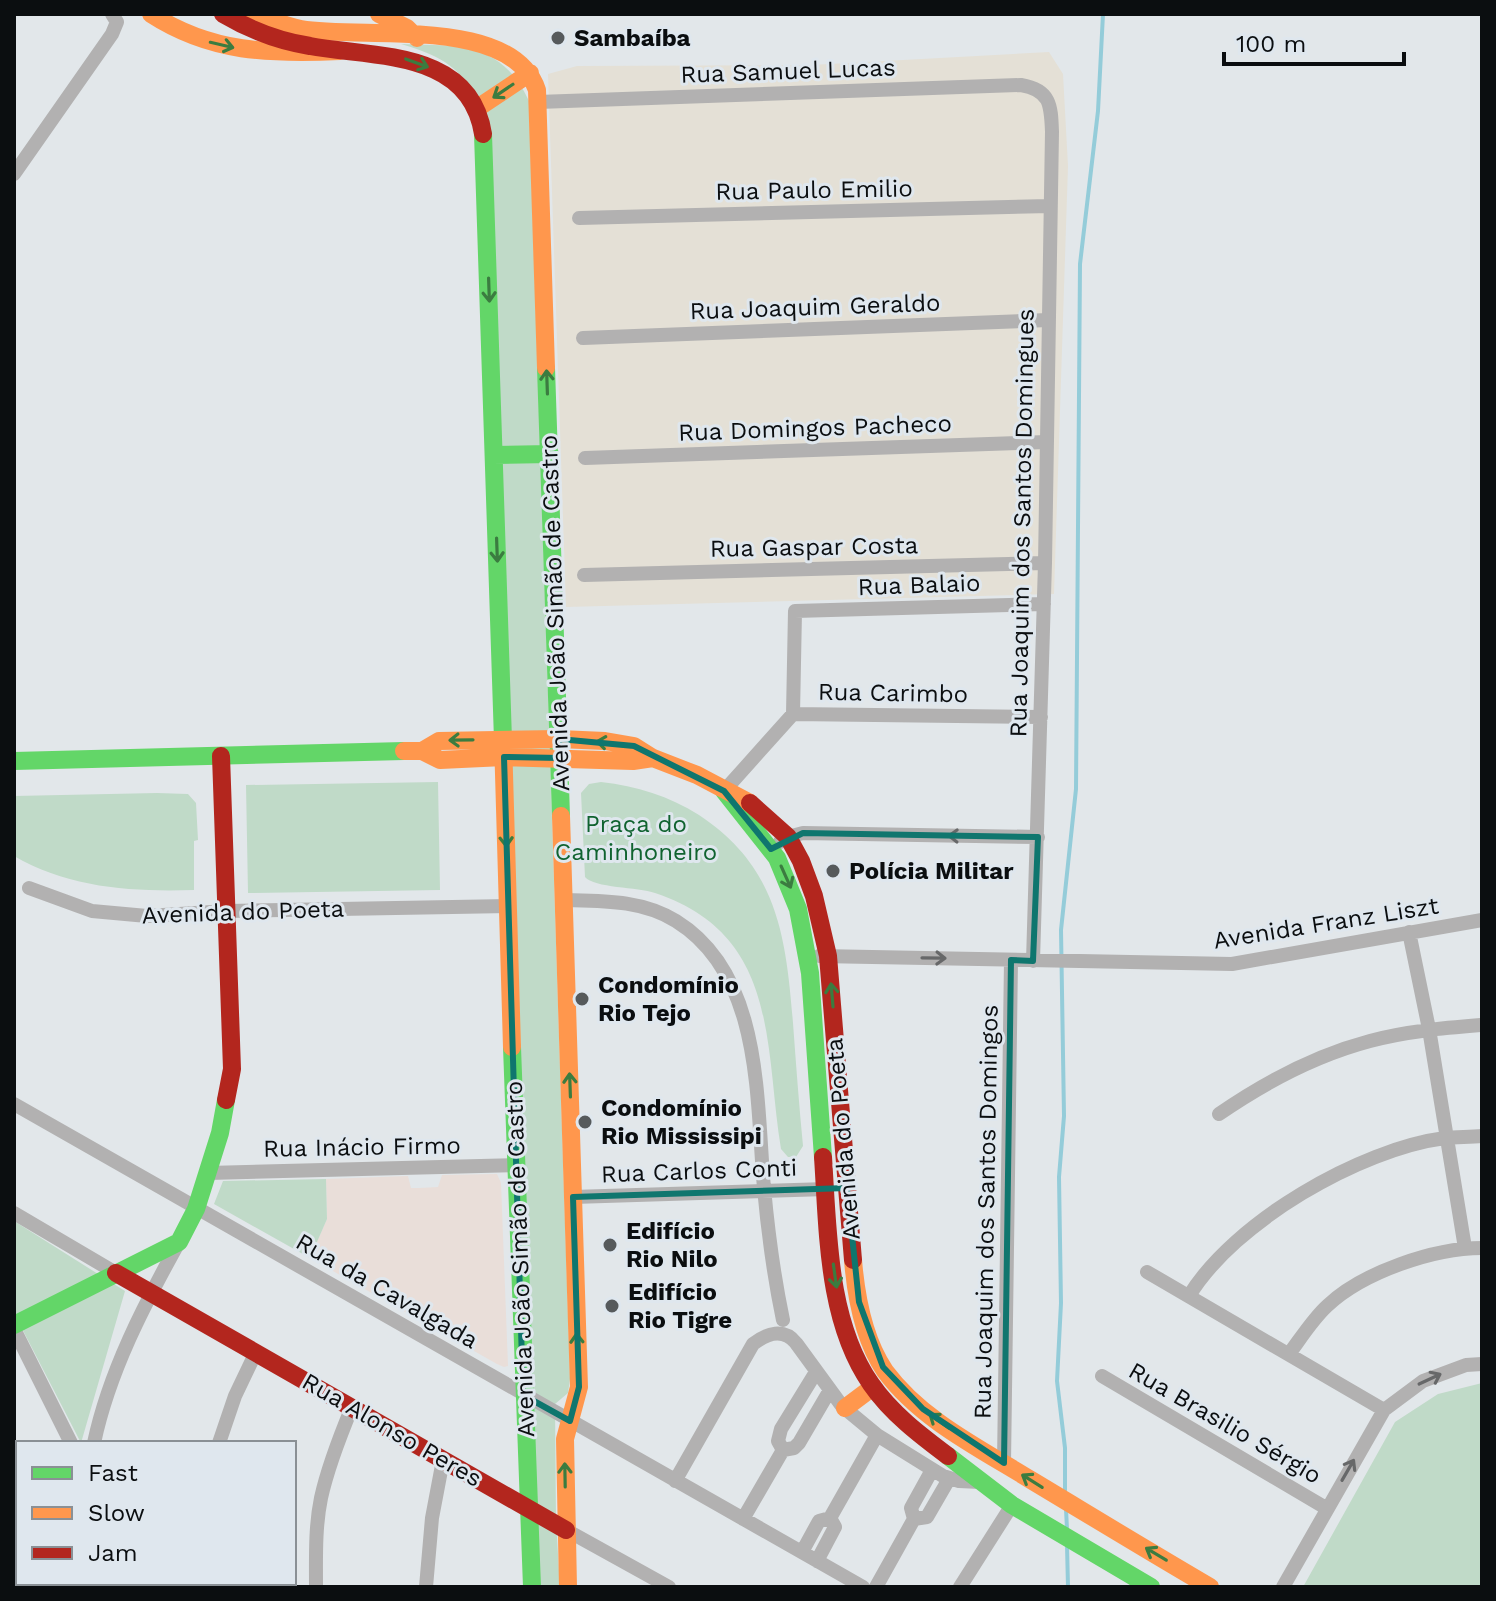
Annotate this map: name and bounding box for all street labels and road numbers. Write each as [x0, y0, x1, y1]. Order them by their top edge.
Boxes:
street label: Rua Samuel Lucas [680, 53, 896, 89]
street label: Rua Paulo Emilio [715, 174, 913, 206]
street label: Rua Joaquim Geraldo [689, 289, 941, 325]
street label: Rua Joaquim dos Santos Domingues [1004, 308, 1040, 738]
street label: Rua Domingos Pacheco [678, 409, 952, 447]
street label: Avenida João Simão de Castro [535, 434, 575, 792]
street label: Rua Gaspar Costa [709, 531, 919, 563]
street label: Rua Balaio [857, 569, 981, 601]
street label: Rua Carimbo [818, 678, 968, 708]
street label: Avenida Franz Liszt [1211, 891, 1441, 955]
street label: Avenida do Poeta [141, 894, 345, 930]
street label: Rua Joaquim dos Santos Domingos [968, 1005, 1004, 1419]
street label: Avenida do Poeta [820, 1037, 866, 1241]
street label: Avenida João Simão de Castro [500, 1080, 540, 1438]
street label: Rua Inácio Firmo [263, 1131, 461, 1163]
street label: Rua Carlos Conti [601, 1154, 797, 1188]
street label: Rua da Cavalgada [291, 1227, 483, 1355]
street label: Rua Brasilio Sérgio [1124, 1356, 1326, 1490]
street label: Rua Alonso Peres [297, 1367, 487, 1493]

